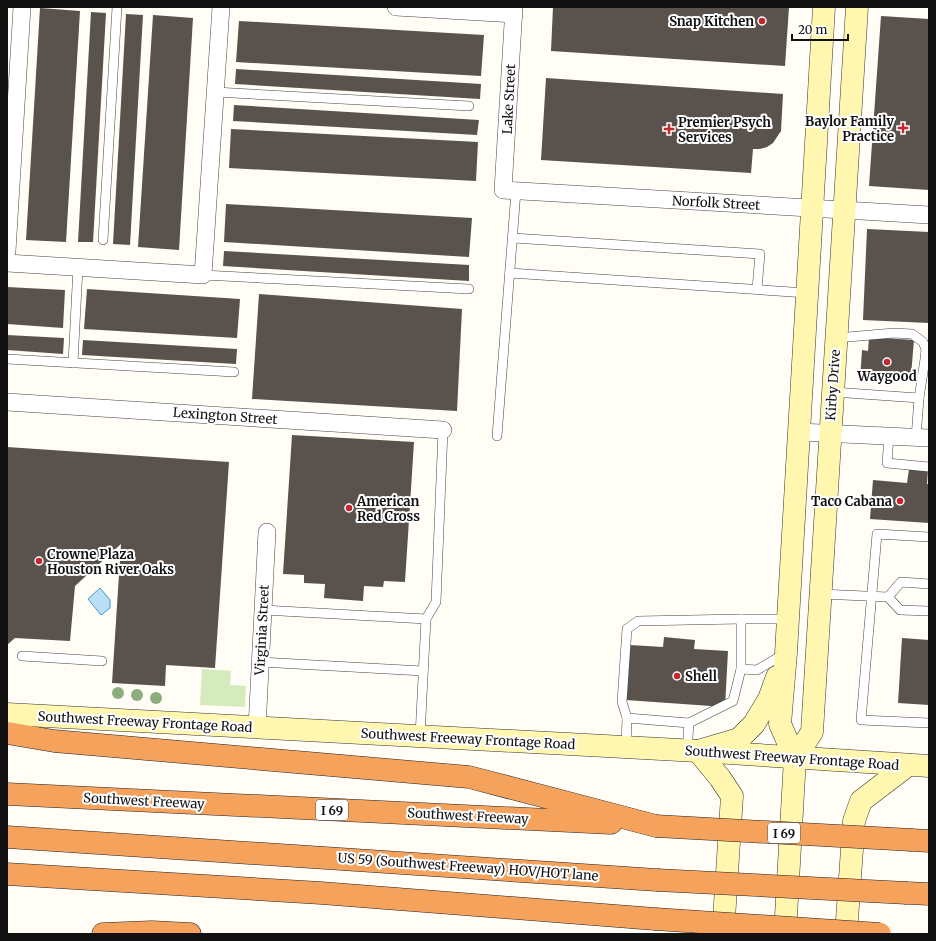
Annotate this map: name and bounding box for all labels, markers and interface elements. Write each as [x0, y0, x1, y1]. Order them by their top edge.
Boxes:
place label: Snap Kitchen [669, 13, 754, 30]
marker: Snap Kitchen [757, 16, 767, 26]
scale bar [792, 16, 848, 42]
text: 20 m [798, 22, 827, 37]
street label: Lake Street [499, 63, 519, 135]
place label: Baylor Family Practice [805, 113, 894, 145]
place label: Premier Psych Services [678, 114, 771, 146]
marker: Baylor Family Practice [897, 122, 909, 134]
marker: Premier Psych Services [663, 123, 675, 135]
street label: Norfolk Street [672, 192, 760, 214]
street label: Kirby Drive [822, 349, 844, 421]
marker: Waygood [882, 357, 892, 367]
place label: Waygood [856, 368, 917, 385]
street label: Lexington Street [172, 404, 278, 428]
place label: American Red Cross [356, 493, 420, 525]
place label: Taco Cabana [811, 493, 892, 510]
marker: Taco Cabana [895, 496, 905, 506]
marker: American Red Cross [344, 503, 354, 513]
place label: Crowne Plaza Houston River Oaks [47, 546, 174, 578]
marker: Crowne Plaza Houston River Oaks [34, 556, 44, 566]
street label: Virginia Street [251, 584, 273, 677]
place label: Shell [685, 668, 717, 685]
marker: Shell [672, 671, 682, 681]
street label: Southwest Freeway Frontage Road [37, 708, 253, 736]
street label: Southwest Freeway Frontage Road [360, 725, 576, 753]
street label: Southwest Freeway Frontage Road [684, 742, 900, 774]
street label: Southwest Freeway [83, 789, 206, 813]
road number: I 69 [316, 800, 348, 820]
street label: Southwest Freeway [407, 804, 530, 828]
road number: I 69 [768, 823, 800, 843]
street label: US 59 (Southwest Freeway) HOV/HOT lane [337, 849, 599, 885]

